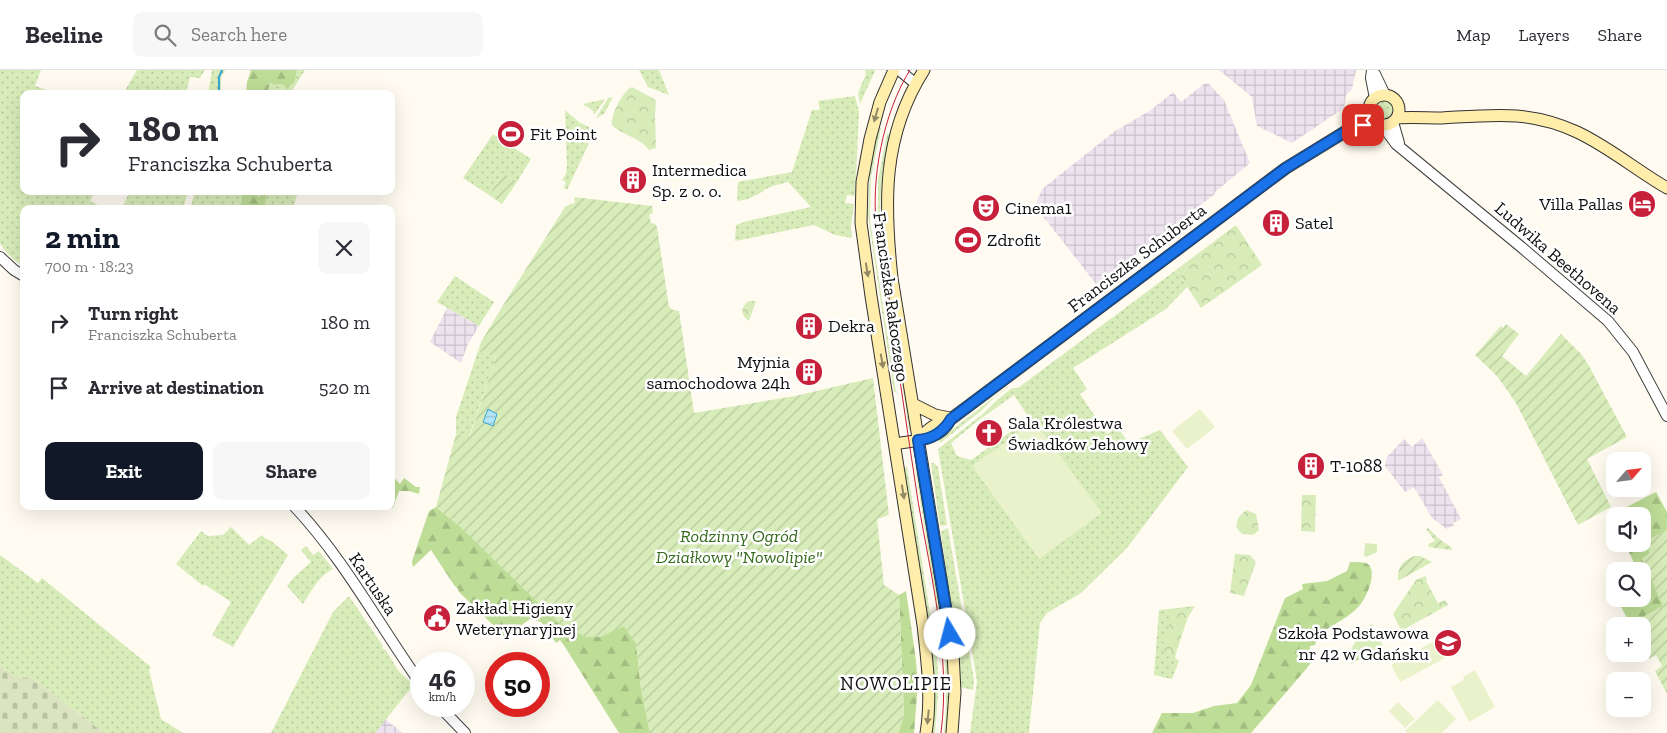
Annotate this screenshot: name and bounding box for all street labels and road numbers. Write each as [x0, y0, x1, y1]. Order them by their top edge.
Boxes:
street label: Ludwika Beethovena [1490, 197, 1626, 319]
street label: Franciszka Schuberta [1064, 199, 1211, 317]
street label: Franciszka Rakoczego [868, 211, 914, 383]
street label: Kartuska [344, 549, 402, 620]

